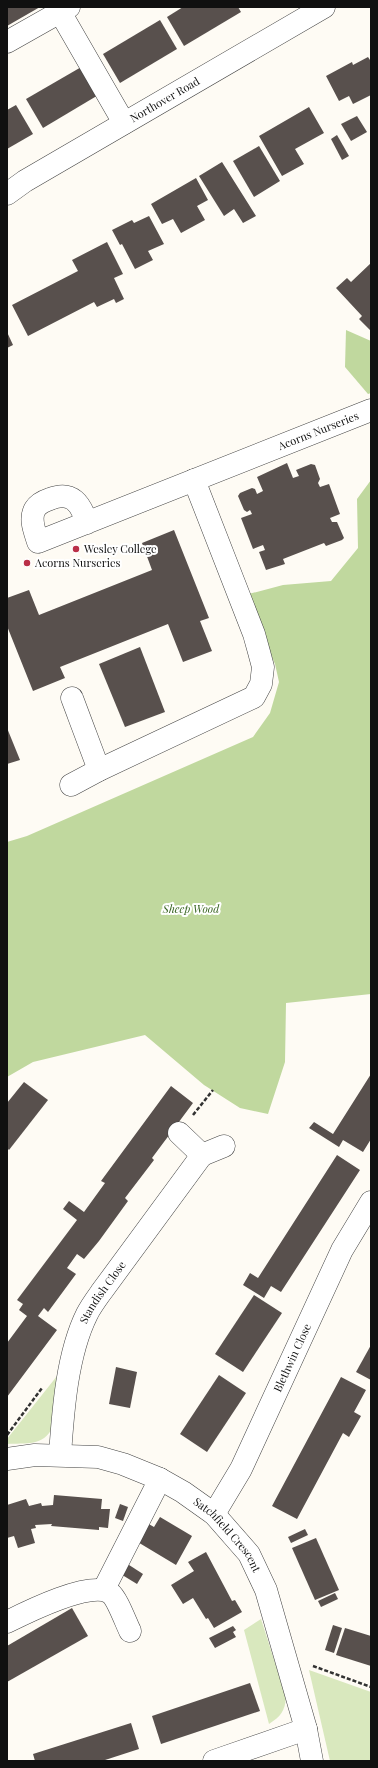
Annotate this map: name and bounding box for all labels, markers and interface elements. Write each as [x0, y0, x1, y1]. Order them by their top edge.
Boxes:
street label: Northover Road [127, 73, 203, 125]
street label: Acorns Nurseries [275, 408, 361, 453]
place label: Wesley College [83, 541, 157, 556]
marker: Wesley College [71, 544, 81, 554]
place label: Acorns Nurseries [34, 555, 120, 570]
marker: Acorns Nurseries [22, 558, 32, 568]
park label: Sheep Wood [162, 901, 220, 916]
street label: Standish Close [76, 1257, 129, 1326]
street label: Blethwin Close [270, 1320, 314, 1394]
street label: Satchfield Crescent [191, 1494, 264, 1574]

